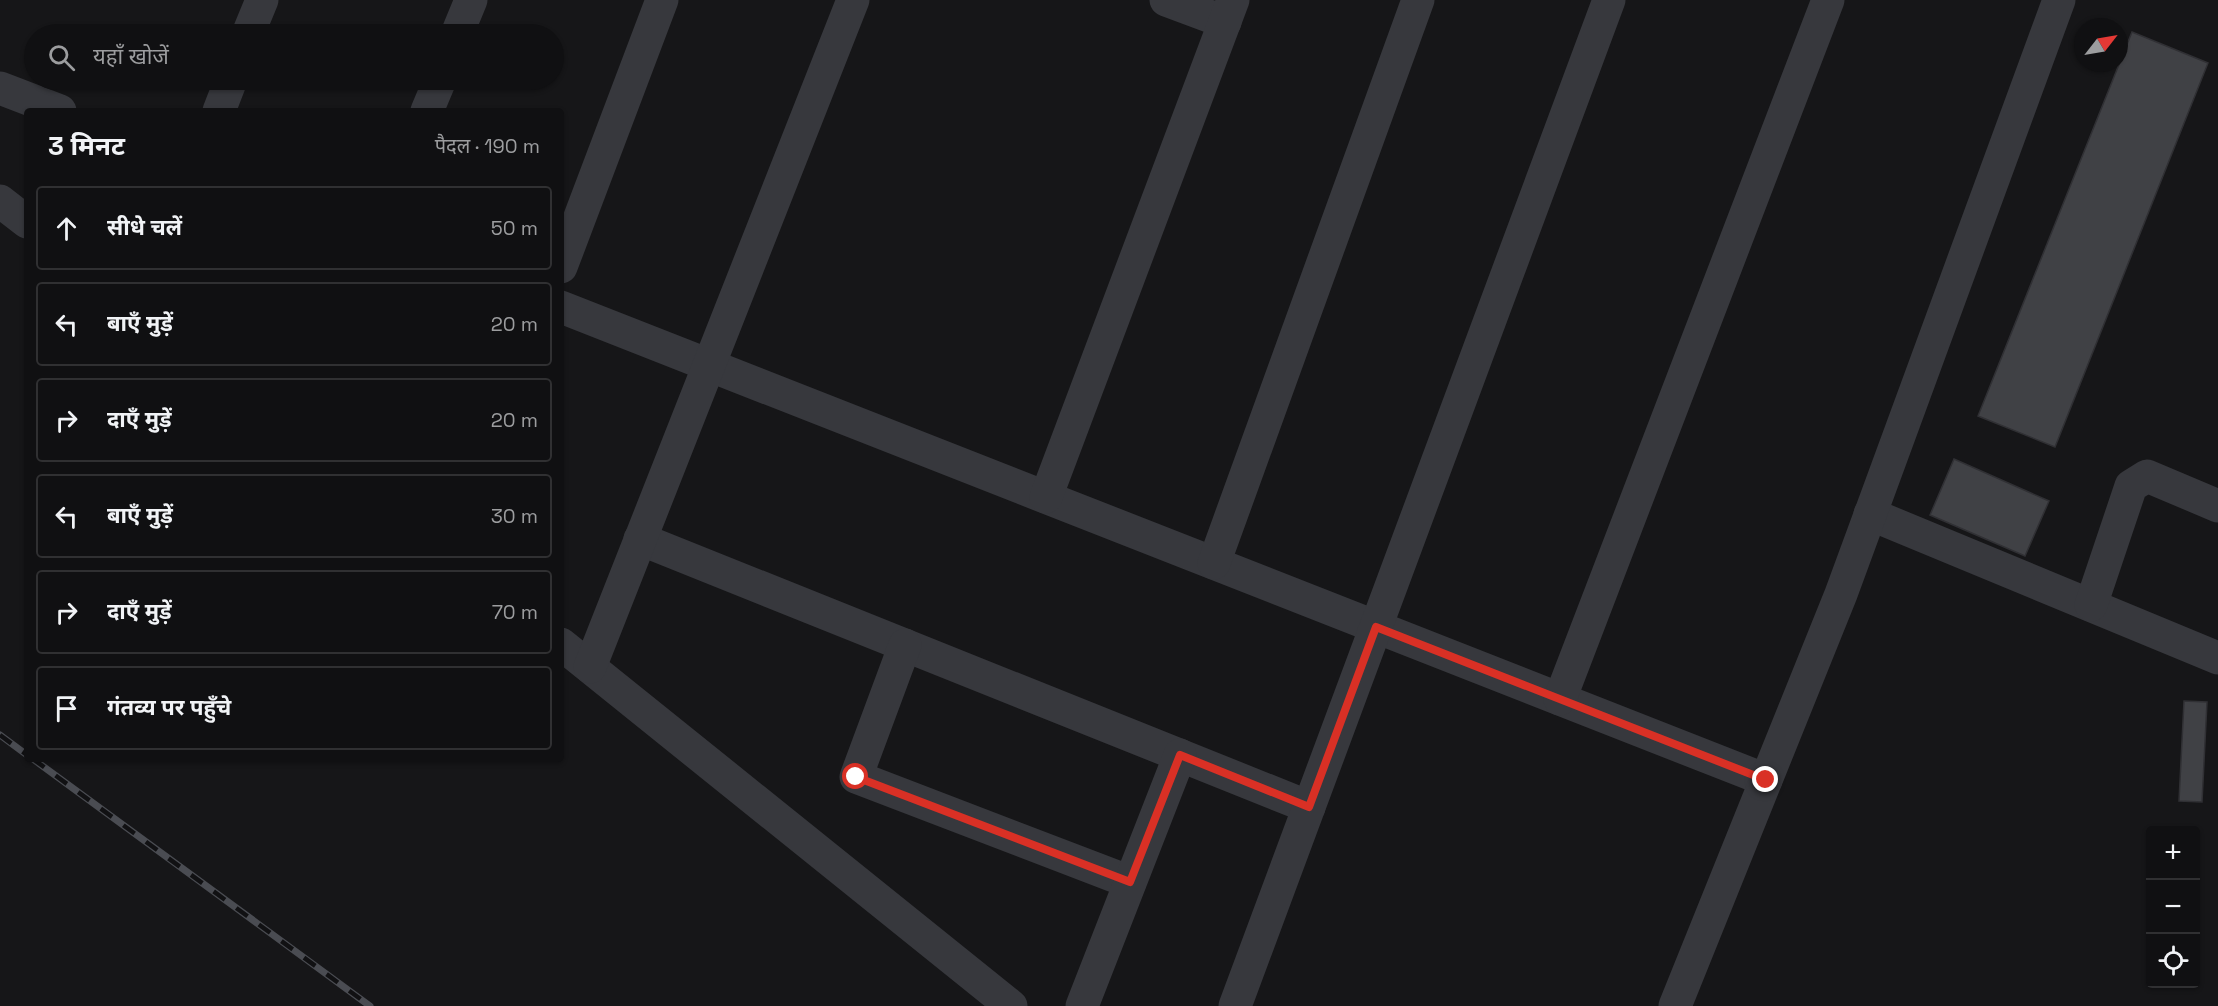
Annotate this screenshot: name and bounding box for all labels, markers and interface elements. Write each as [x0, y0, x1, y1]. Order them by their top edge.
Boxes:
north arrow [2074, 18, 2128, 72]
search box [24, 24, 564, 90]
icon: search [45, 41, 78, 74]
text: यहाँ खोजें [93, 42, 169, 70]
text: 3 मिनट [48, 129, 125, 163]
text: पैदल · 190 m [435, 133, 540, 159]
icon: ahead [50, 212, 83, 245]
text: सीधे चलें [107, 213, 182, 241]
text: 50 m [491, 215, 538, 241]
icon: left [50, 308, 83, 341]
text: बाएँ मुड़ें [107, 309, 173, 337]
text: 20 m [491, 311, 538, 337]
icon: right [50, 404, 83, 437]
text: दाएँ मुड़ें [107, 405, 172, 433]
text: 20 m [491, 407, 538, 433]
icon: left [50, 500, 83, 533]
text: बाएँ मुड़ें [107, 501, 173, 529]
text: 30 m [491, 503, 538, 529]
icon: right [50, 596, 83, 629]
text: दाएँ मुड़ें [107, 597, 172, 625]
text: 70 m [492, 599, 538, 625]
icon: arrive [50, 692, 83, 725]
text: गंतव्य पर पहुँचे [107, 693, 231, 721]
route start [842, 763, 868, 789]
route end [1752, 766, 1778, 792]
map controls [2146, 826, 2200, 988]
button: + [2146, 826, 2200, 880]
button: − [2146, 880, 2200, 934]
button: locate [2146, 934, 2200, 988]

